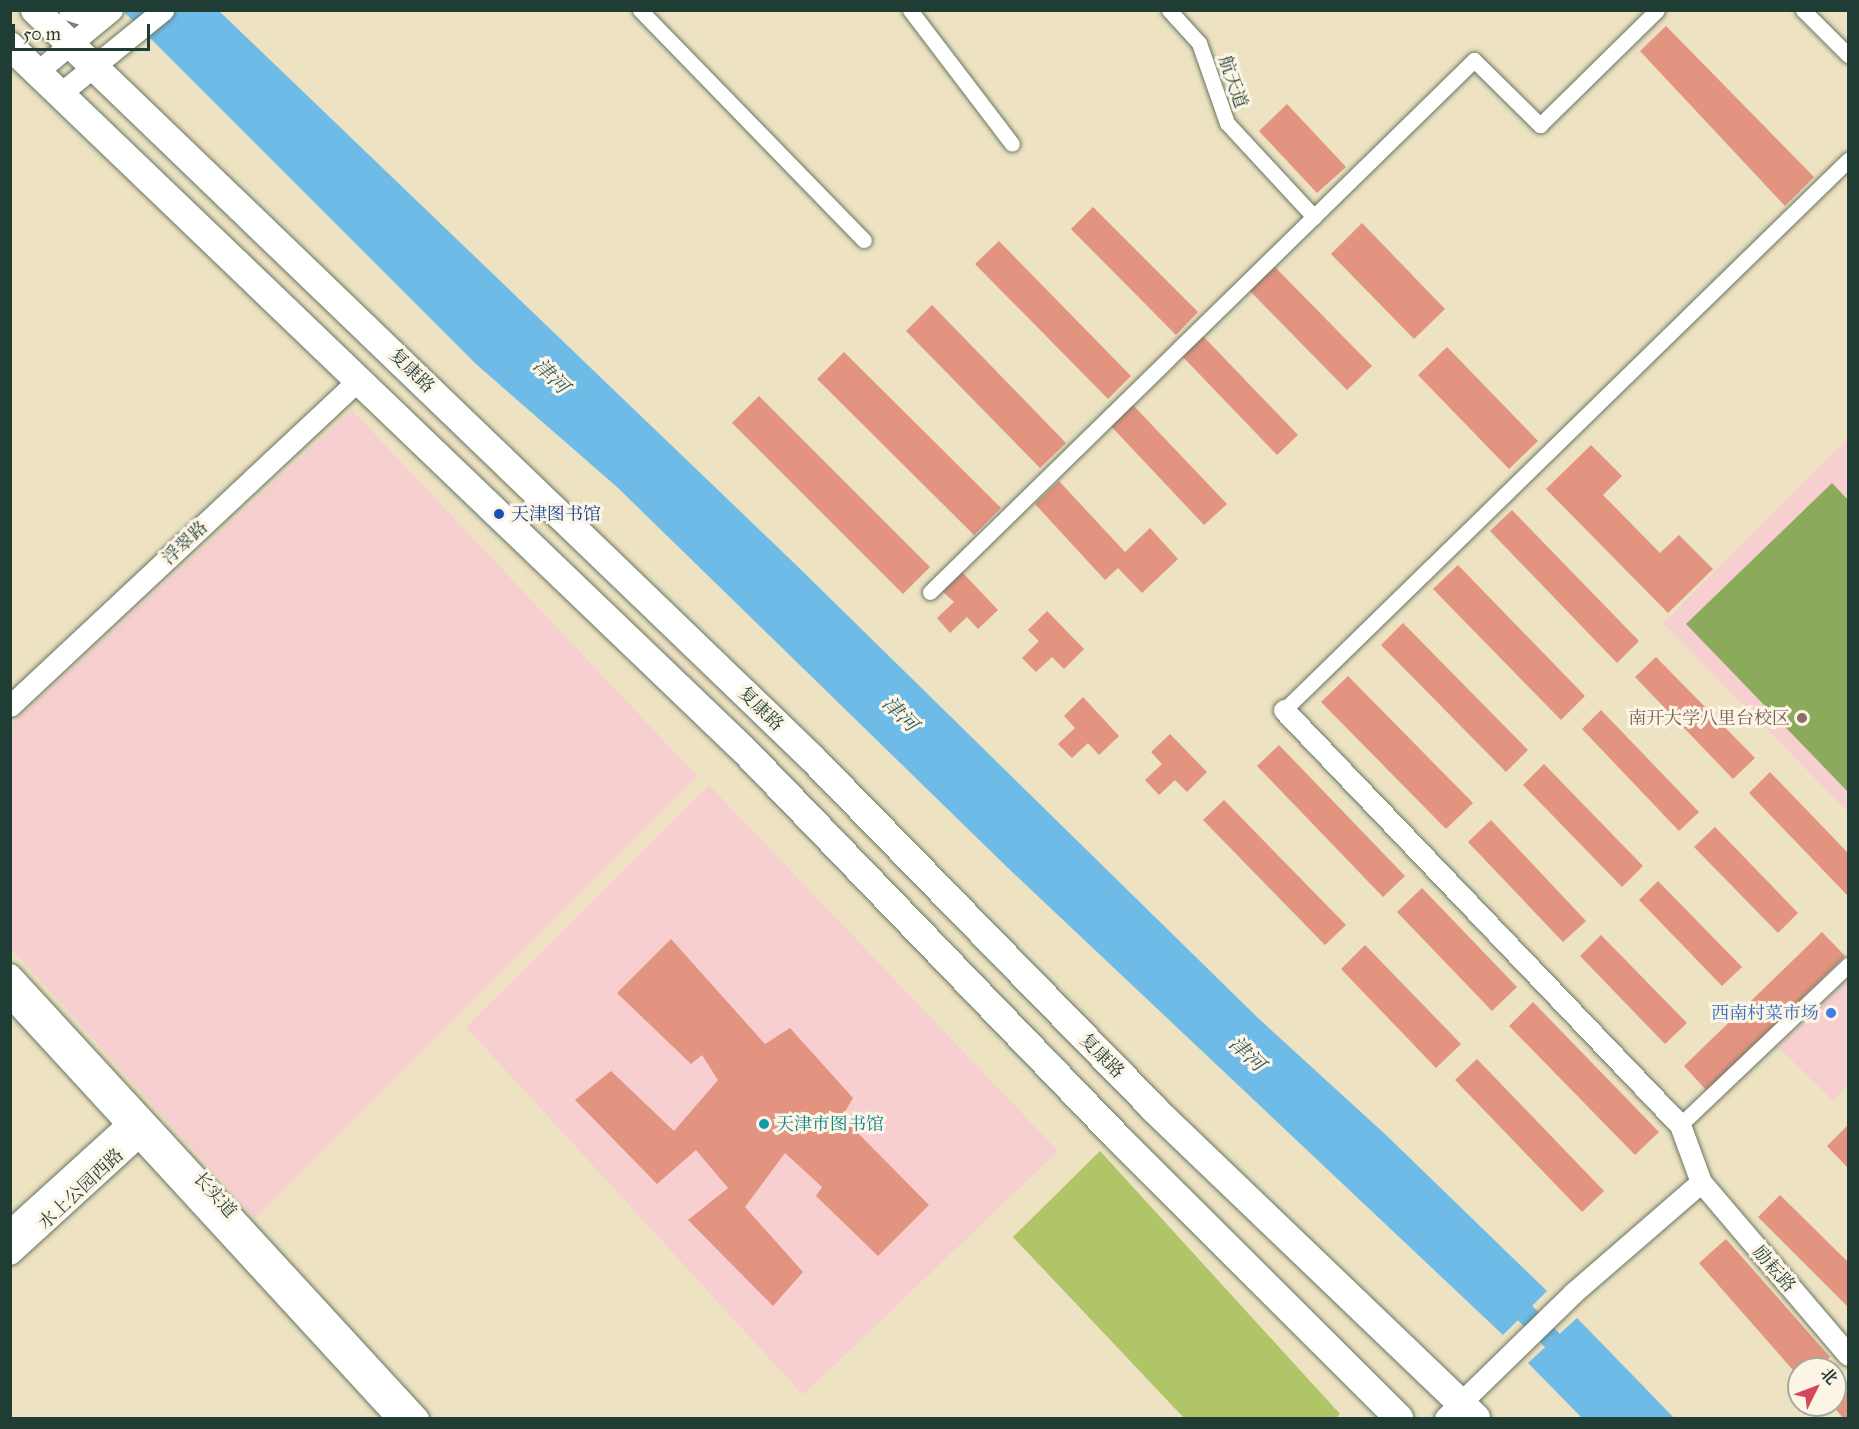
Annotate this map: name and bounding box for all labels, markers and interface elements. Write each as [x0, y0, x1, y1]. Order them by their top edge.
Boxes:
scale bar [15, 12, 153, 50]
text: 50 m [23, 23, 61, 45]
street label: 航天道 [1214, 53, 1252, 111]
street label: 复康路 [385, 344, 439, 398]
water label: 津河 [528, 353, 574, 399]
place label: 天津图书馆 [511, 503, 601, 525]
marker: 天津图书馆 [492, 507, 506, 521]
street label: 浮翠路 [158, 517, 212, 569]
street label: 复康路 [734, 682, 788, 736]
water label: 津河 [877, 691, 923, 737]
place label: 南开大学八里台校区 [1628, 707, 1790, 729]
marker: 南开大学八里台校区 [1795, 711, 1809, 725]
place label: 西南村菜市场 [1711, 1002, 1819, 1024]
marker: 西南村菜市场 [1824, 1006, 1838, 1020]
street label: 复康路 [1075, 1029, 1129, 1083]
water label: 津河 [1224, 1032, 1270, 1076]
place label: 天津市图书馆 [776, 1113, 884, 1135]
marker: 天津市图书馆 [757, 1117, 771, 1131]
street label: 水上公园西路 [34, 1144, 128, 1234]
street label: 长实道 [189, 1168, 241, 1222]
street label: 励耘路 [1748, 1242, 1800, 1296]
north arrow [1787, 1357, 1847, 1417]
text: 北 [1817, 1364, 1842, 1388]

